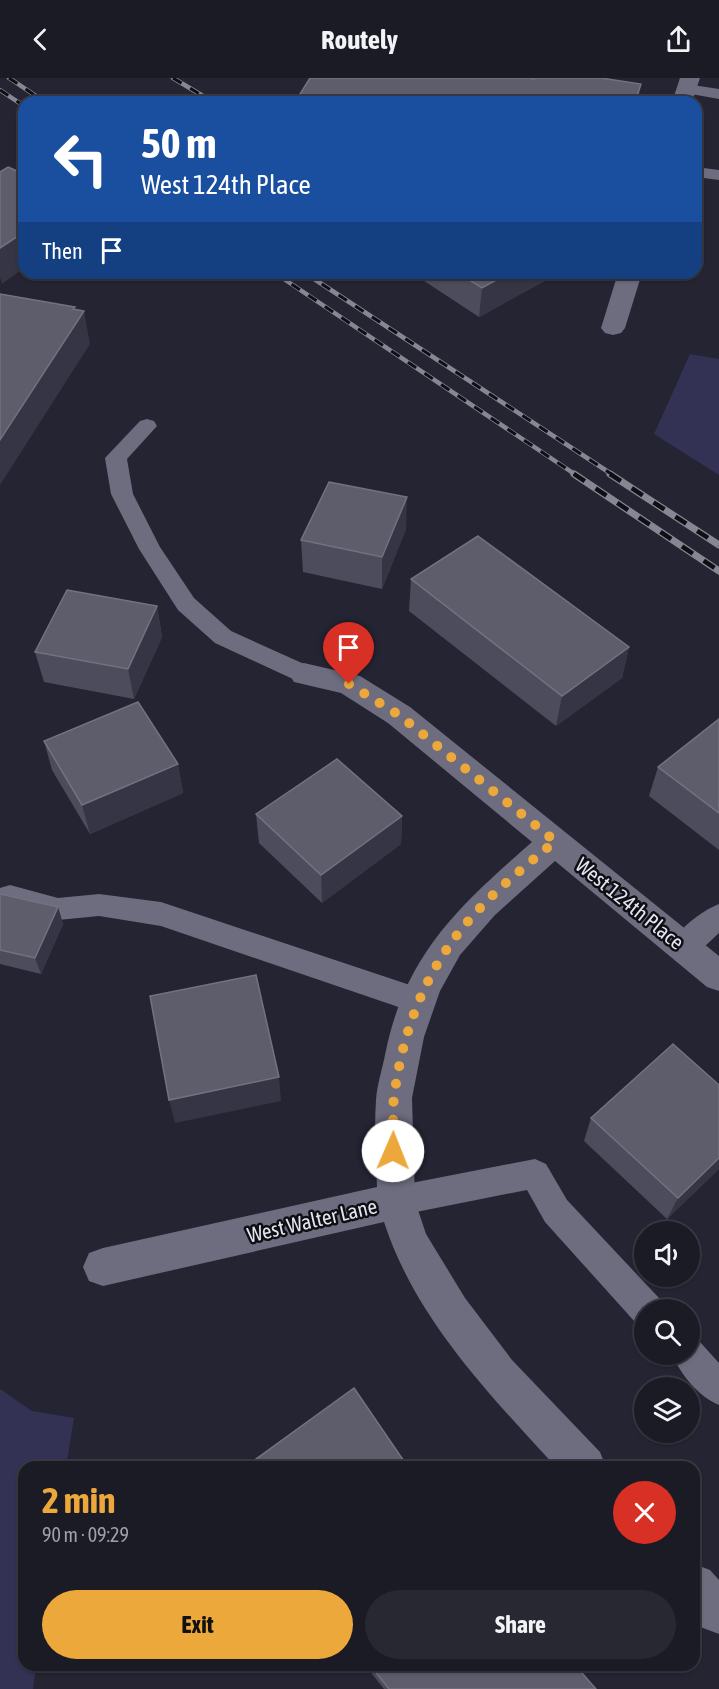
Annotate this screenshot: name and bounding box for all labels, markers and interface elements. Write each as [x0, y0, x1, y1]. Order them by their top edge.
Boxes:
icon: back [24, 23, 57, 56]
icon: share [662, 23, 695, 56]
text: Routely [321, 24, 398, 55]
text: 50 m [141, 119, 216, 167]
icon: left [42, 120, 120, 198]
text: West 124th Place [141, 169, 311, 200]
icon: arrive [95, 234, 128, 267]
text: Then [42, 238, 83, 264]
pin [323, 622, 374, 684]
icon: arrive [332, 631, 365, 664]
street label: West 124th Place [571, 852, 689, 954]
position arrow [361, 1119, 425, 1183]
street label: West Walter Lane [245, 1193, 379, 1247]
map controls [634, 1221, 700, 1443]
button: sound [634, 1221, 700, 1287]
button: search [634, 1299, 700, 1365]
button: layers [634, 1377, 700, 1443]
text: 2 min [42, 1479, 116, 1521]
button: close [613, 1481, 676, 1544]
text: 90 m · 09:29 [42, 1523, 129, 1546]
button: Exit [42, 1590, 353, 1659]
button: Share [365, 1590, 676, 1659]

